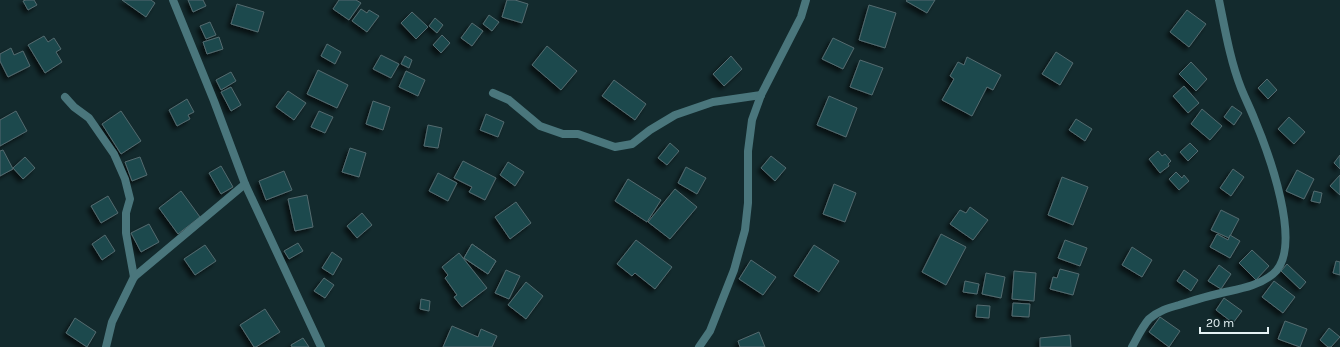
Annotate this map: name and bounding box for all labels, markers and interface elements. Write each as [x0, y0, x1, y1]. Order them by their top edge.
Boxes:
scale bar [1200, 309, 1268, 335]
text: 20 m [1206, 316, 1234, 330]

